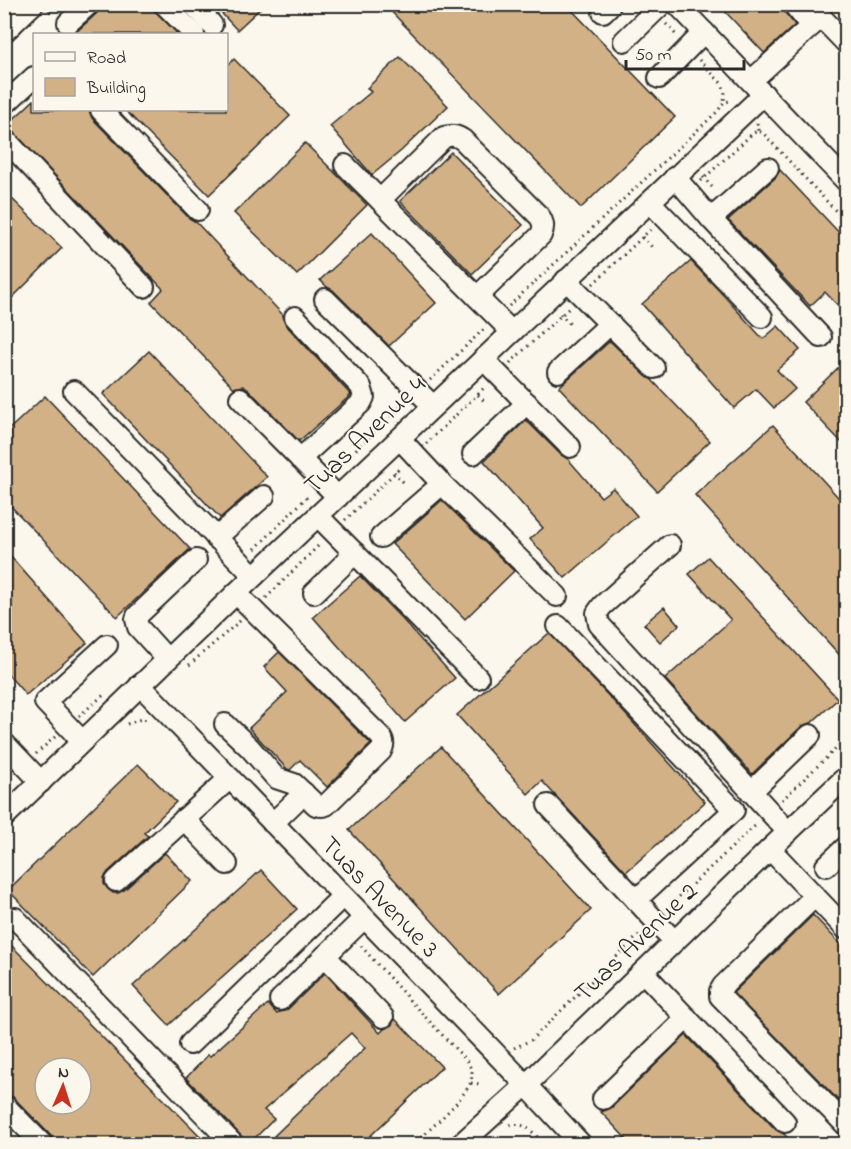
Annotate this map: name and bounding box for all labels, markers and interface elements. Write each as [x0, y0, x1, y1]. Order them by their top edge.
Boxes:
legend [33, 33, 228, 111]
scale bar [626, 33, 744, 71]
text: 50 m [635, 43, 672, 69]
text: Road [87, 46, 126, 72]
text: Building [86, 76, 146, 103]
street label: Tuas Avenue 4 [296, 368, 436, 504]
street label: Tuas Avenue 3 [311, 828, 447, 968]
street label: Tuas Avenue 2 [567, 874, 708, 1012]
north arrow [33, 1056, 93, 1116]
text: N [58, 1061, 70, 1085]

